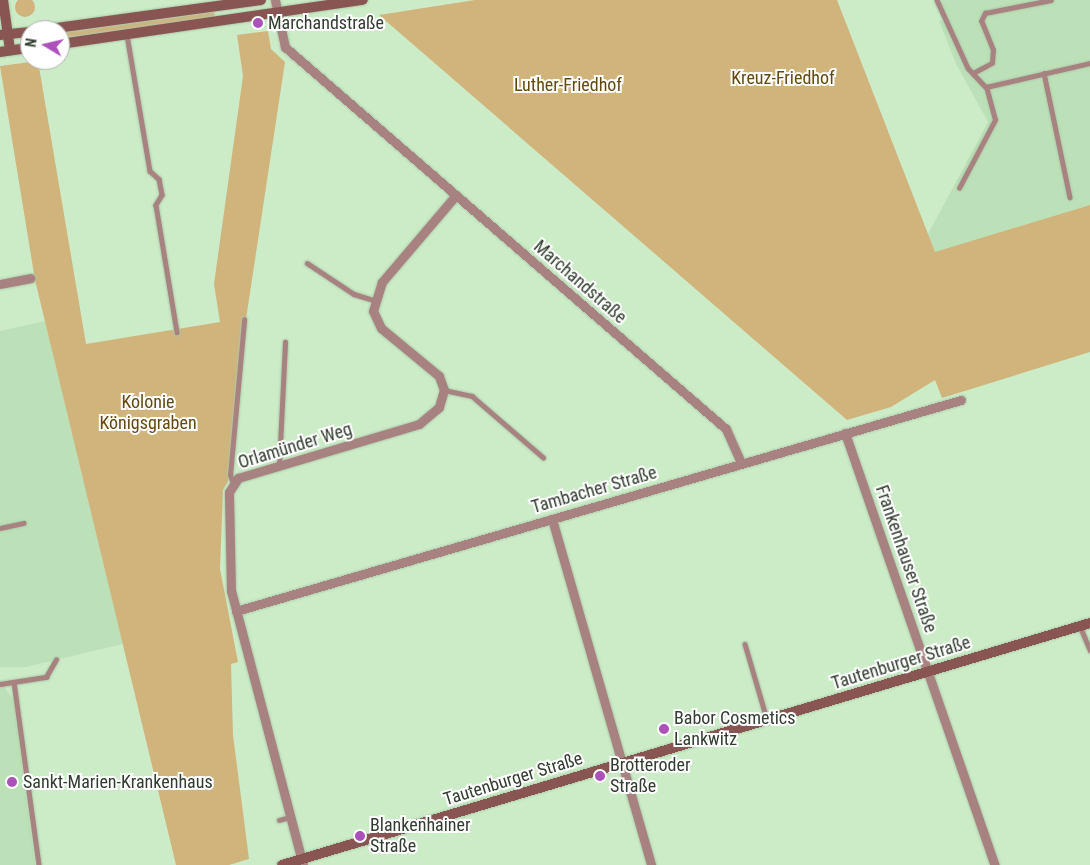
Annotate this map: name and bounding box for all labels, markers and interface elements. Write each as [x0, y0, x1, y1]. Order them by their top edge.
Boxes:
place label: Marchandstraße [268, 12, 384, 34]
marker: Marchandstraße [252, 17, 264, 29]
north arrow [20, 20, 70, 70]
text: N [23, 37, 40, 48]
park label: Kreuz-Friedhof [731, 67, 835, 89]
park label: Luther-Friedhof [514, 74, 622, 96]
street label: Marchandstraße [529, 236, 631, 328]
park label: Kolonie Königsgraben [99, 392, 197, 434]
street label: Orlamünder Weg [236, 418, 354, 474]
street label: Tambacher Straße [529, 462, 659, 518]
street label: Frankenhauser Straße [871, 482, 941, 636]
street label: Tautenburger Straße [829, 632, 973, 694]
place label: Babor Cosmetics Lankwitz [674, 708, 795, 751]
marker: Babor Cosmetics Lankwitz [658, 723, 670, 735]
street label: Tautenburger Straße [441, 748, 585, 810]
place label: Brotteroder Straße [610, 755, 690, 798]
marker: Brotteroder Straße [594, 770, 606, 782]
place label: Sankt-Marien-Krankenhaus [23, 771, 213, 793]
marker: Sankt-Marien-Krankenhaus [5, 775, 19, 789]
place label: Blankenhainer Straße [370, 815, 470, 858]
marker: Blankenhainer Straße [354, 830, 366, 842]

